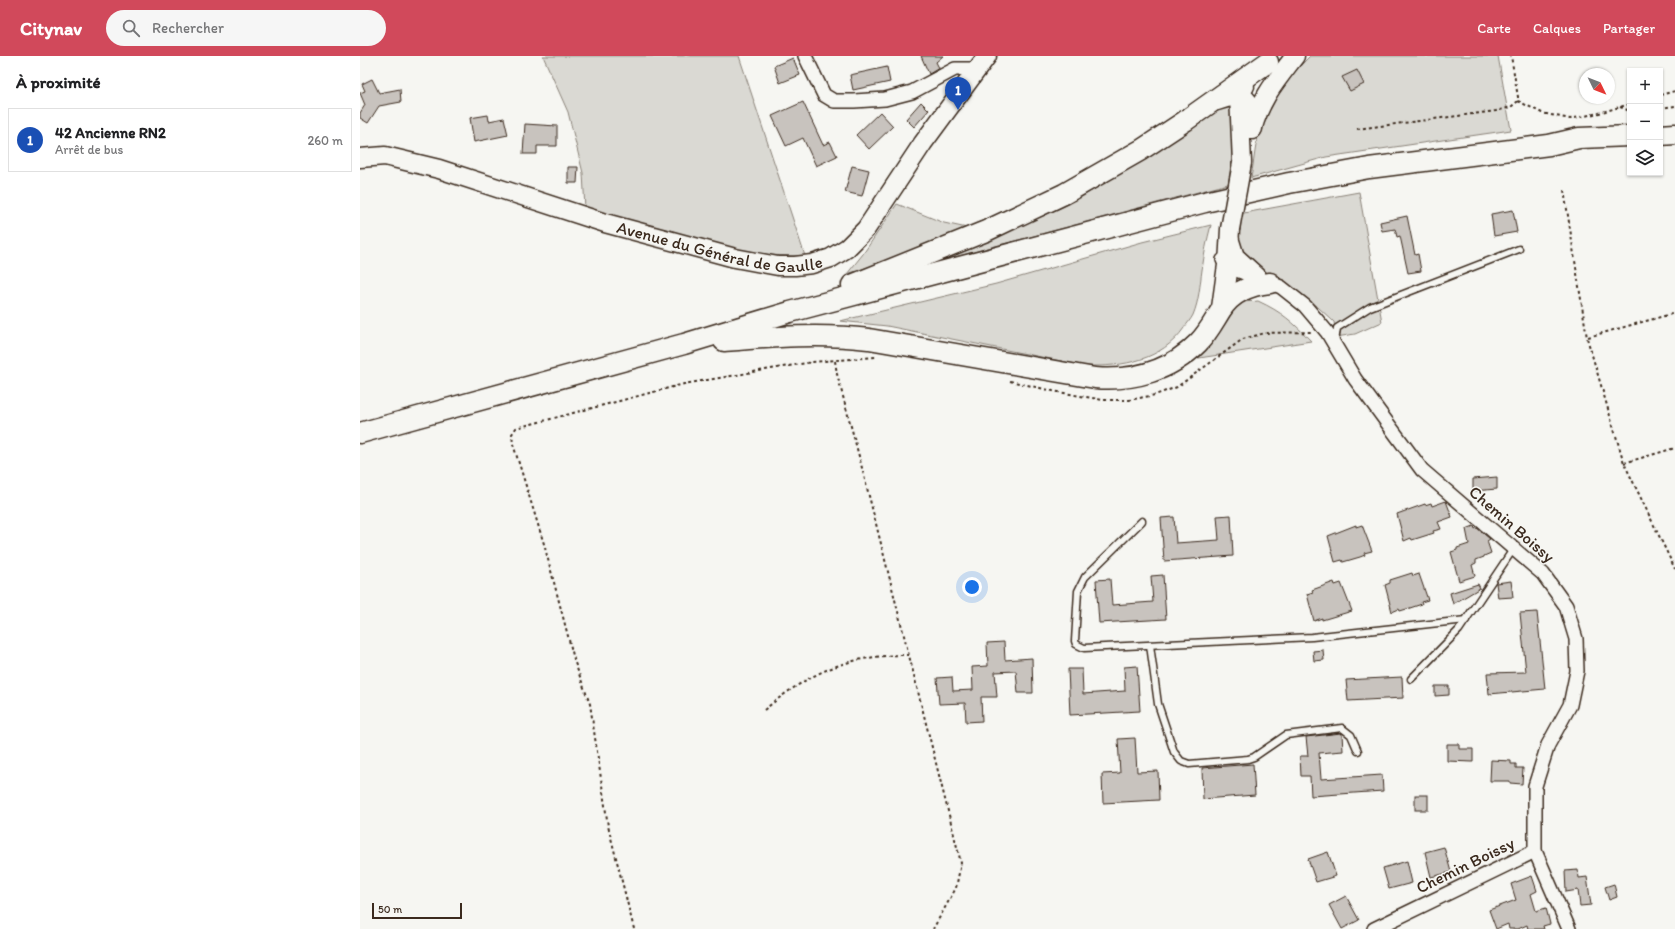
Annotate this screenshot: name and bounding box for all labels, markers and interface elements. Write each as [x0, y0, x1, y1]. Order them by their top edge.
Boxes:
search box [106, 10, 386, 46]
text: Citynav [20, 17, 82, 40]
icon: search [120, 17, 142, 39]
text: Rechercher [152, 19, 224, 37]
text: Carte [1477, 20, 1511, 37]
text: Calques [1533, 20, 1581, 37]
text: Partager [1603, 20, 1655, 37]
north arrow [1579, 68, 1615, 104]
map controls [1627, 68, 1663, 176]
button: + [1627, 68, 1663, 104]
text: À proximité [16, 72, 101, 92]
pin: 1 [945, 77, 971, 110]
button: − [1627, 104, 1663, 140]
text: 42 Ancienne RN2 [55, 124, 166, 142]
text: 1 [27, 133, 33, 148]
text: 260 m [307, 133, 343, 148]
button: layers [1627, 140, 1663, 176]
text: Arrêt de bus [55, 142, 123, 157]
street label: Avenue du Général de Gaulle [615, 217, 825, 276]
street label: Chemin Boissy [1465, 481, 1559, 567]
your location [962, 577, 982, 597]
street label: Chemin Boissy [1413, 833, 1517, 897]
scale bar [372, 901, 462, 920]
text: 50 m [378, 903, 402, 916]

